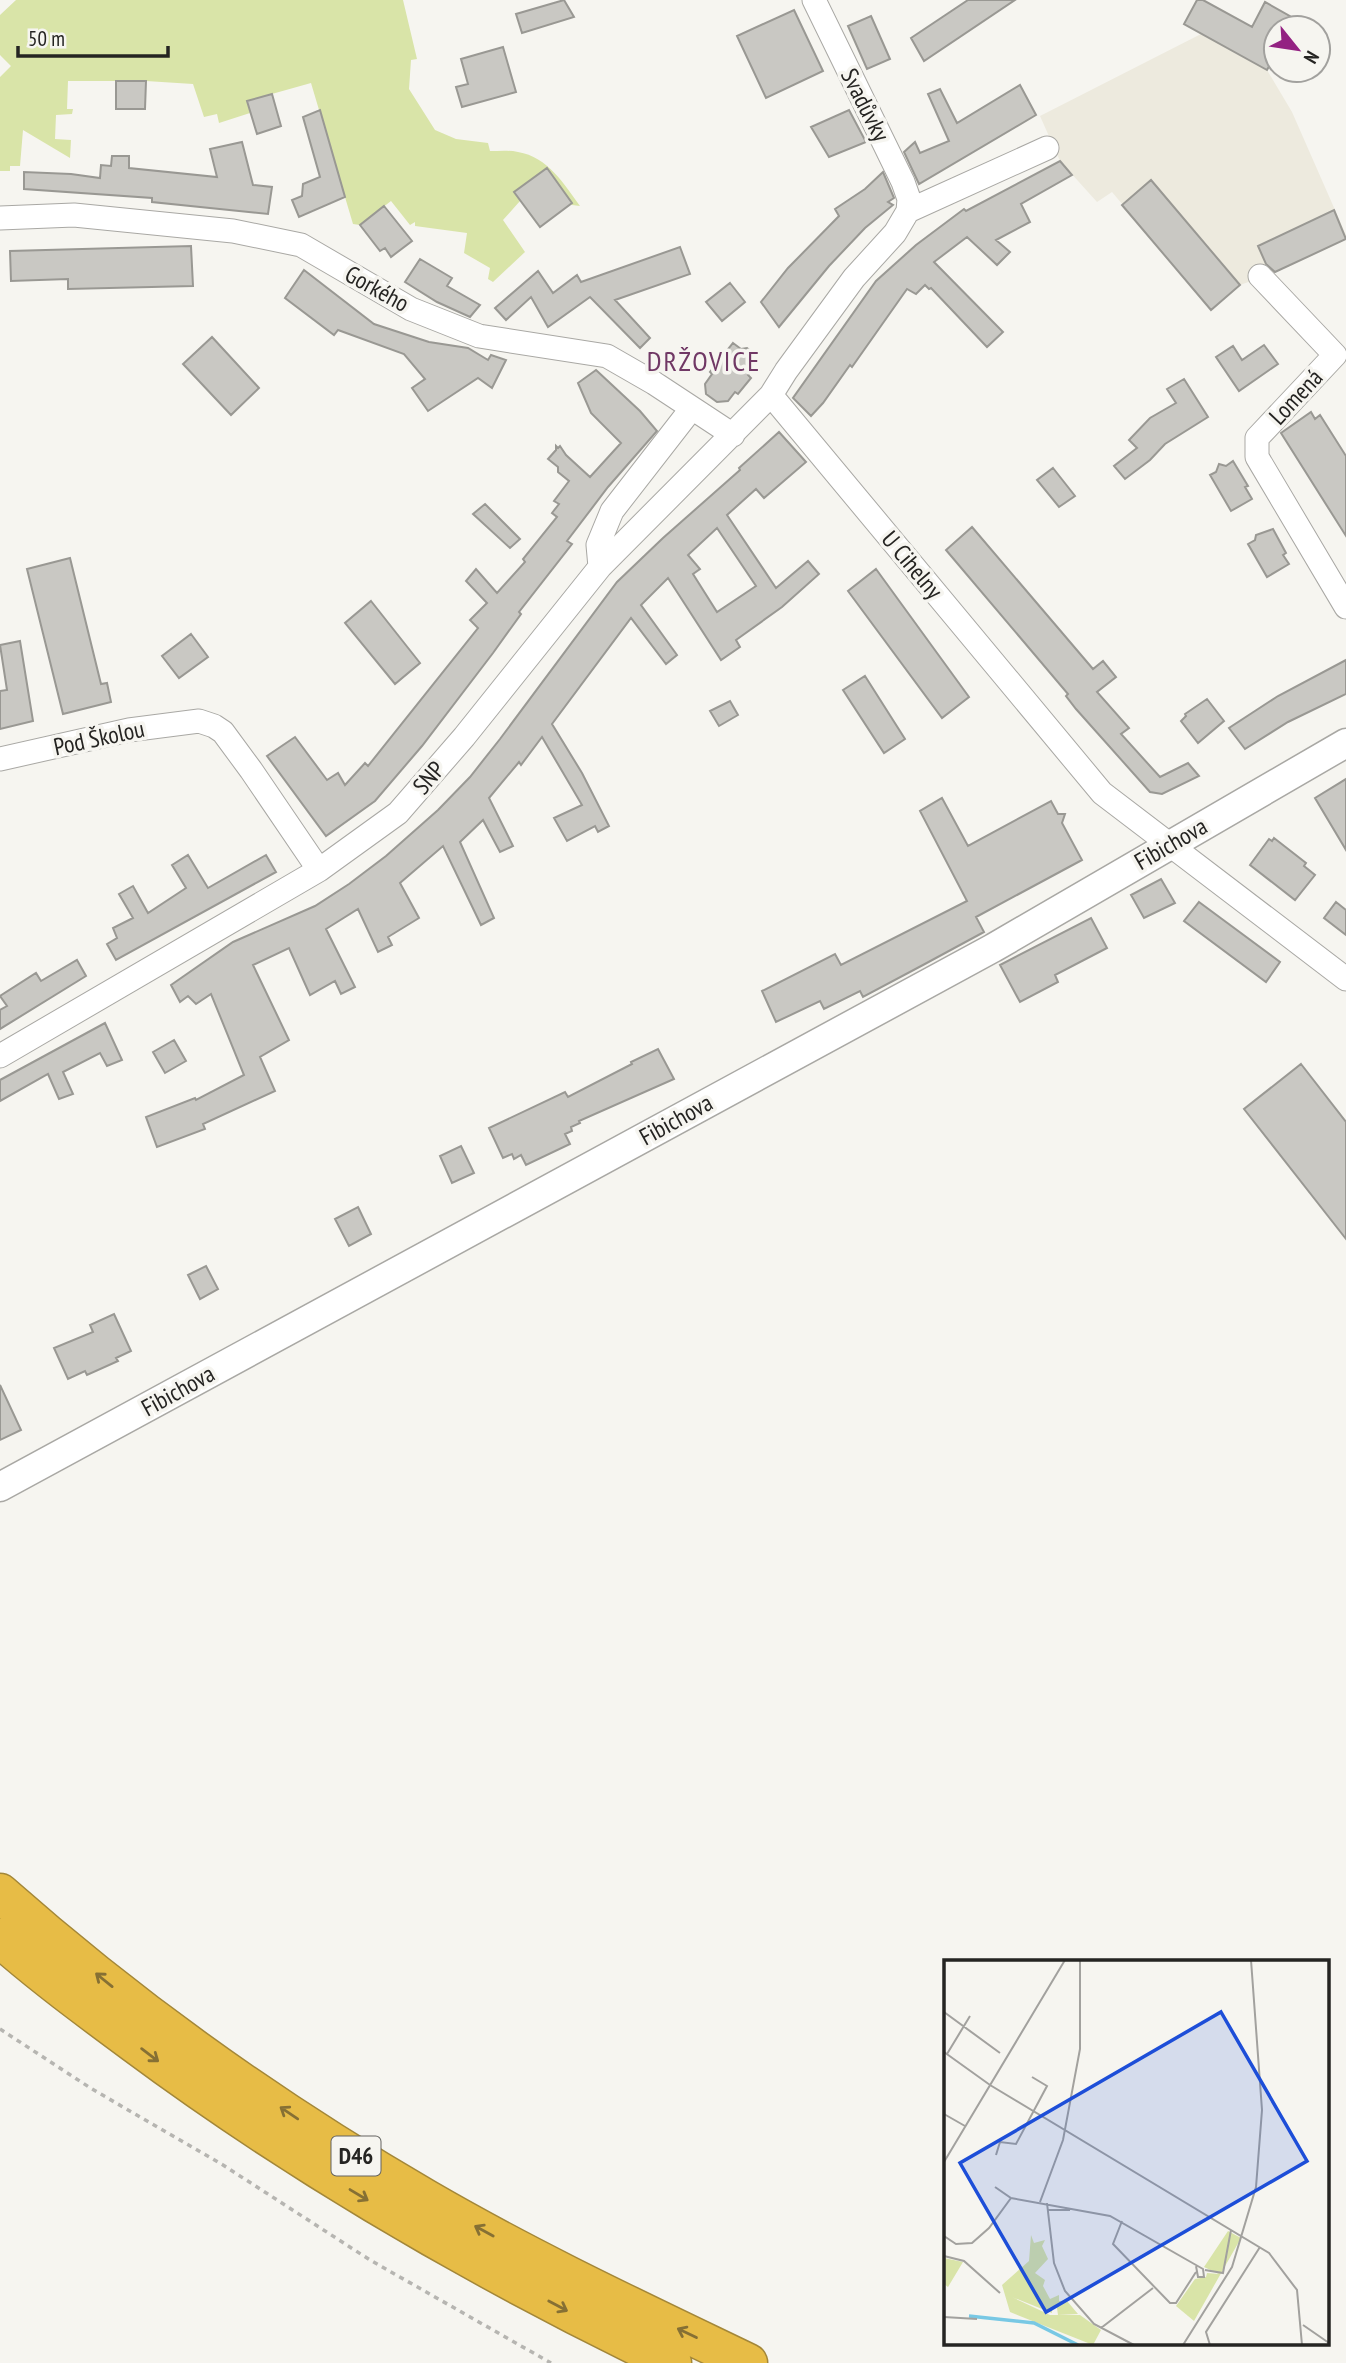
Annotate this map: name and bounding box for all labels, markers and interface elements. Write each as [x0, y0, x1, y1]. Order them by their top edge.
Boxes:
scale bar [18, 14, 168, 58]
north arrow [1262, 14, 1332, 84]
text: 50 m [28, 25, 65, 52]
text: N [1299, 47, 1325, 68]
street label: Svadůvky [834, 63, 897, 146]
street label: Gorkého [340, 258, 415, 319]
district label: DRŽOVICE [647, 342, 761, 379]
street label: Lomená [1262, 362, 1329, 431]
street label: U Cihelny [875, 524, 950, 605]
street label: Pod Školou [51, 713, 147, 762]
street label: SNP [406, 755, 452, 801]
street label: Fibichova [1129, 810, 1213, 877]
street label: Fibichova [634, 1087, 718, 1152]
street label: Fibichova [136, 1358, 220, 1423]
inset map [944, 1960, 1328, 2346]
one-way arrow [96, 1972, 114, 1988]
one-way arrow [140, 2048, 159, 2063]
one-way arrow [280, 2105, 299, 2120]
road number: D46 [332, 2136, 380, 2176]
one-way arrow [349, 2189, 369, 2203]
one-way arrow [474, 2224, 494, 2238]
one-way arrow [547, 2299, 568, 2313]
one-way arrow [677, 2326, 698, 2340]

